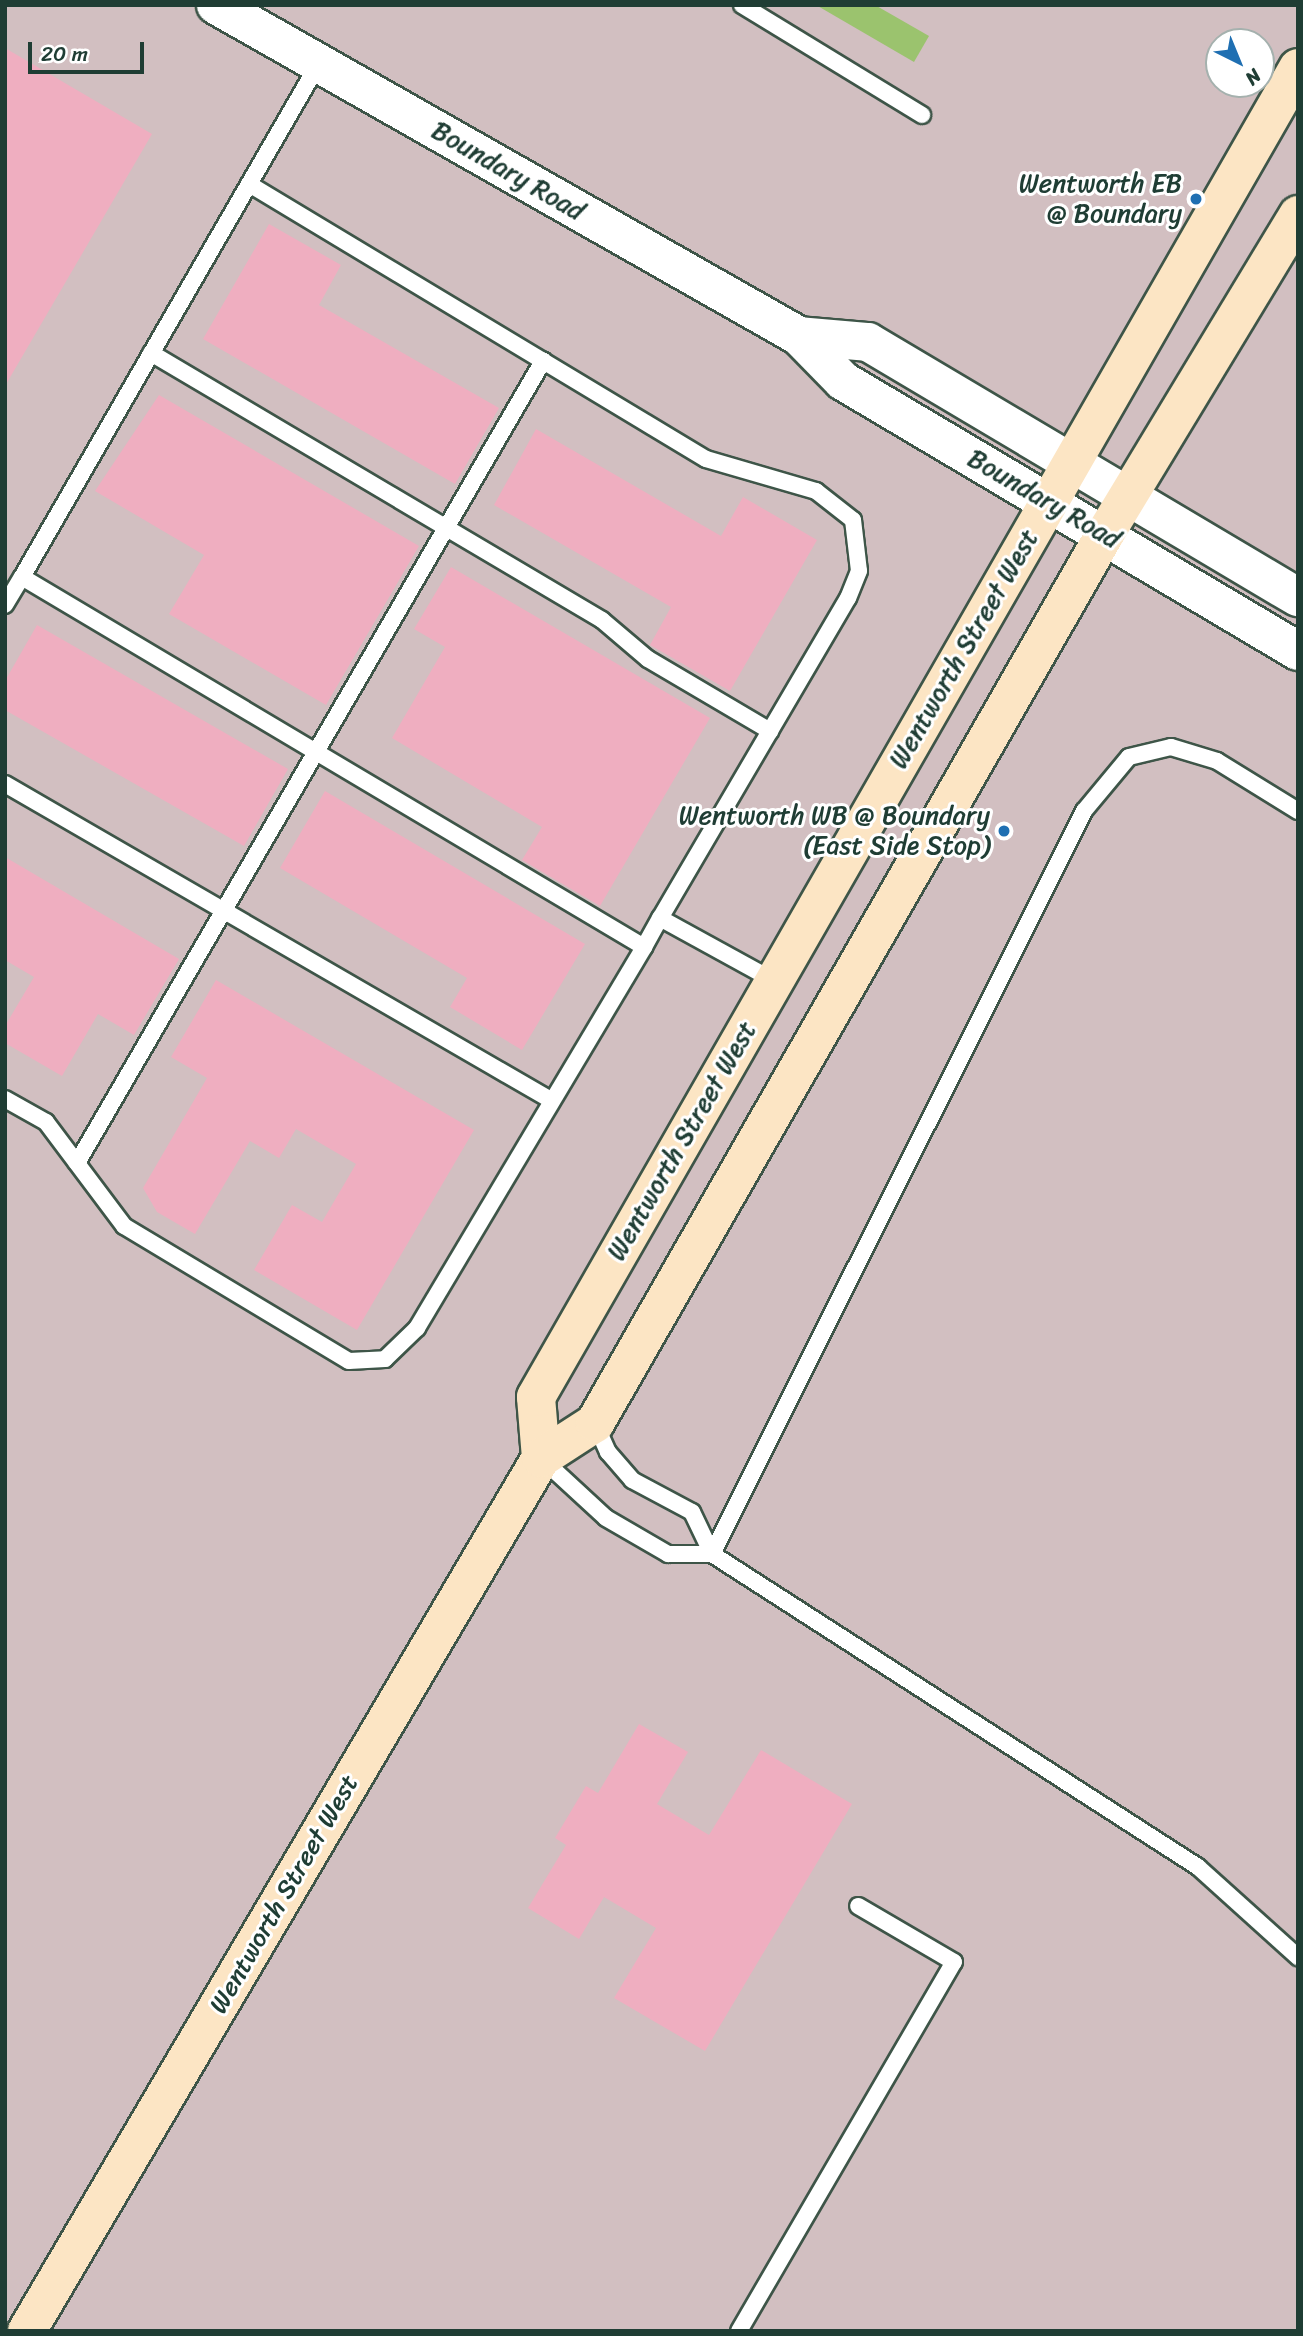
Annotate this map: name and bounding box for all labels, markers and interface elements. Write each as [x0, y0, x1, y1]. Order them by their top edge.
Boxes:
scale bar [32, 28, 147, 72]
north arrow [1205, 28, 1275, 98]
text: 20 m [41, 35, 88, 73]
text: N [1237, 61, 1269, 94]
street label: Boundary Road [426, 115, 590, 227]
place label: Wentworth EB @ Boundary [1019, 168, 1182, 230]
marker: Wentworth EB @ Boundary [1188, 191, 1204, 207]
street label: Boundary Road [962, 443, 1126, 555]
street label: Wentworth Street West [883, 524, 1045, 774]
place label: Wentworth WB @ Boundary (East Side Stop) [679, 800, 990, 862]
marker: Wentworth WB @ Boundary (East Side Stop) [996, 823, 1012, 839]
street label: Wentworth Street West [601, 1016, 763, 1266]
street label: Wentworth Street West [203, 1769, 365, 2019]

